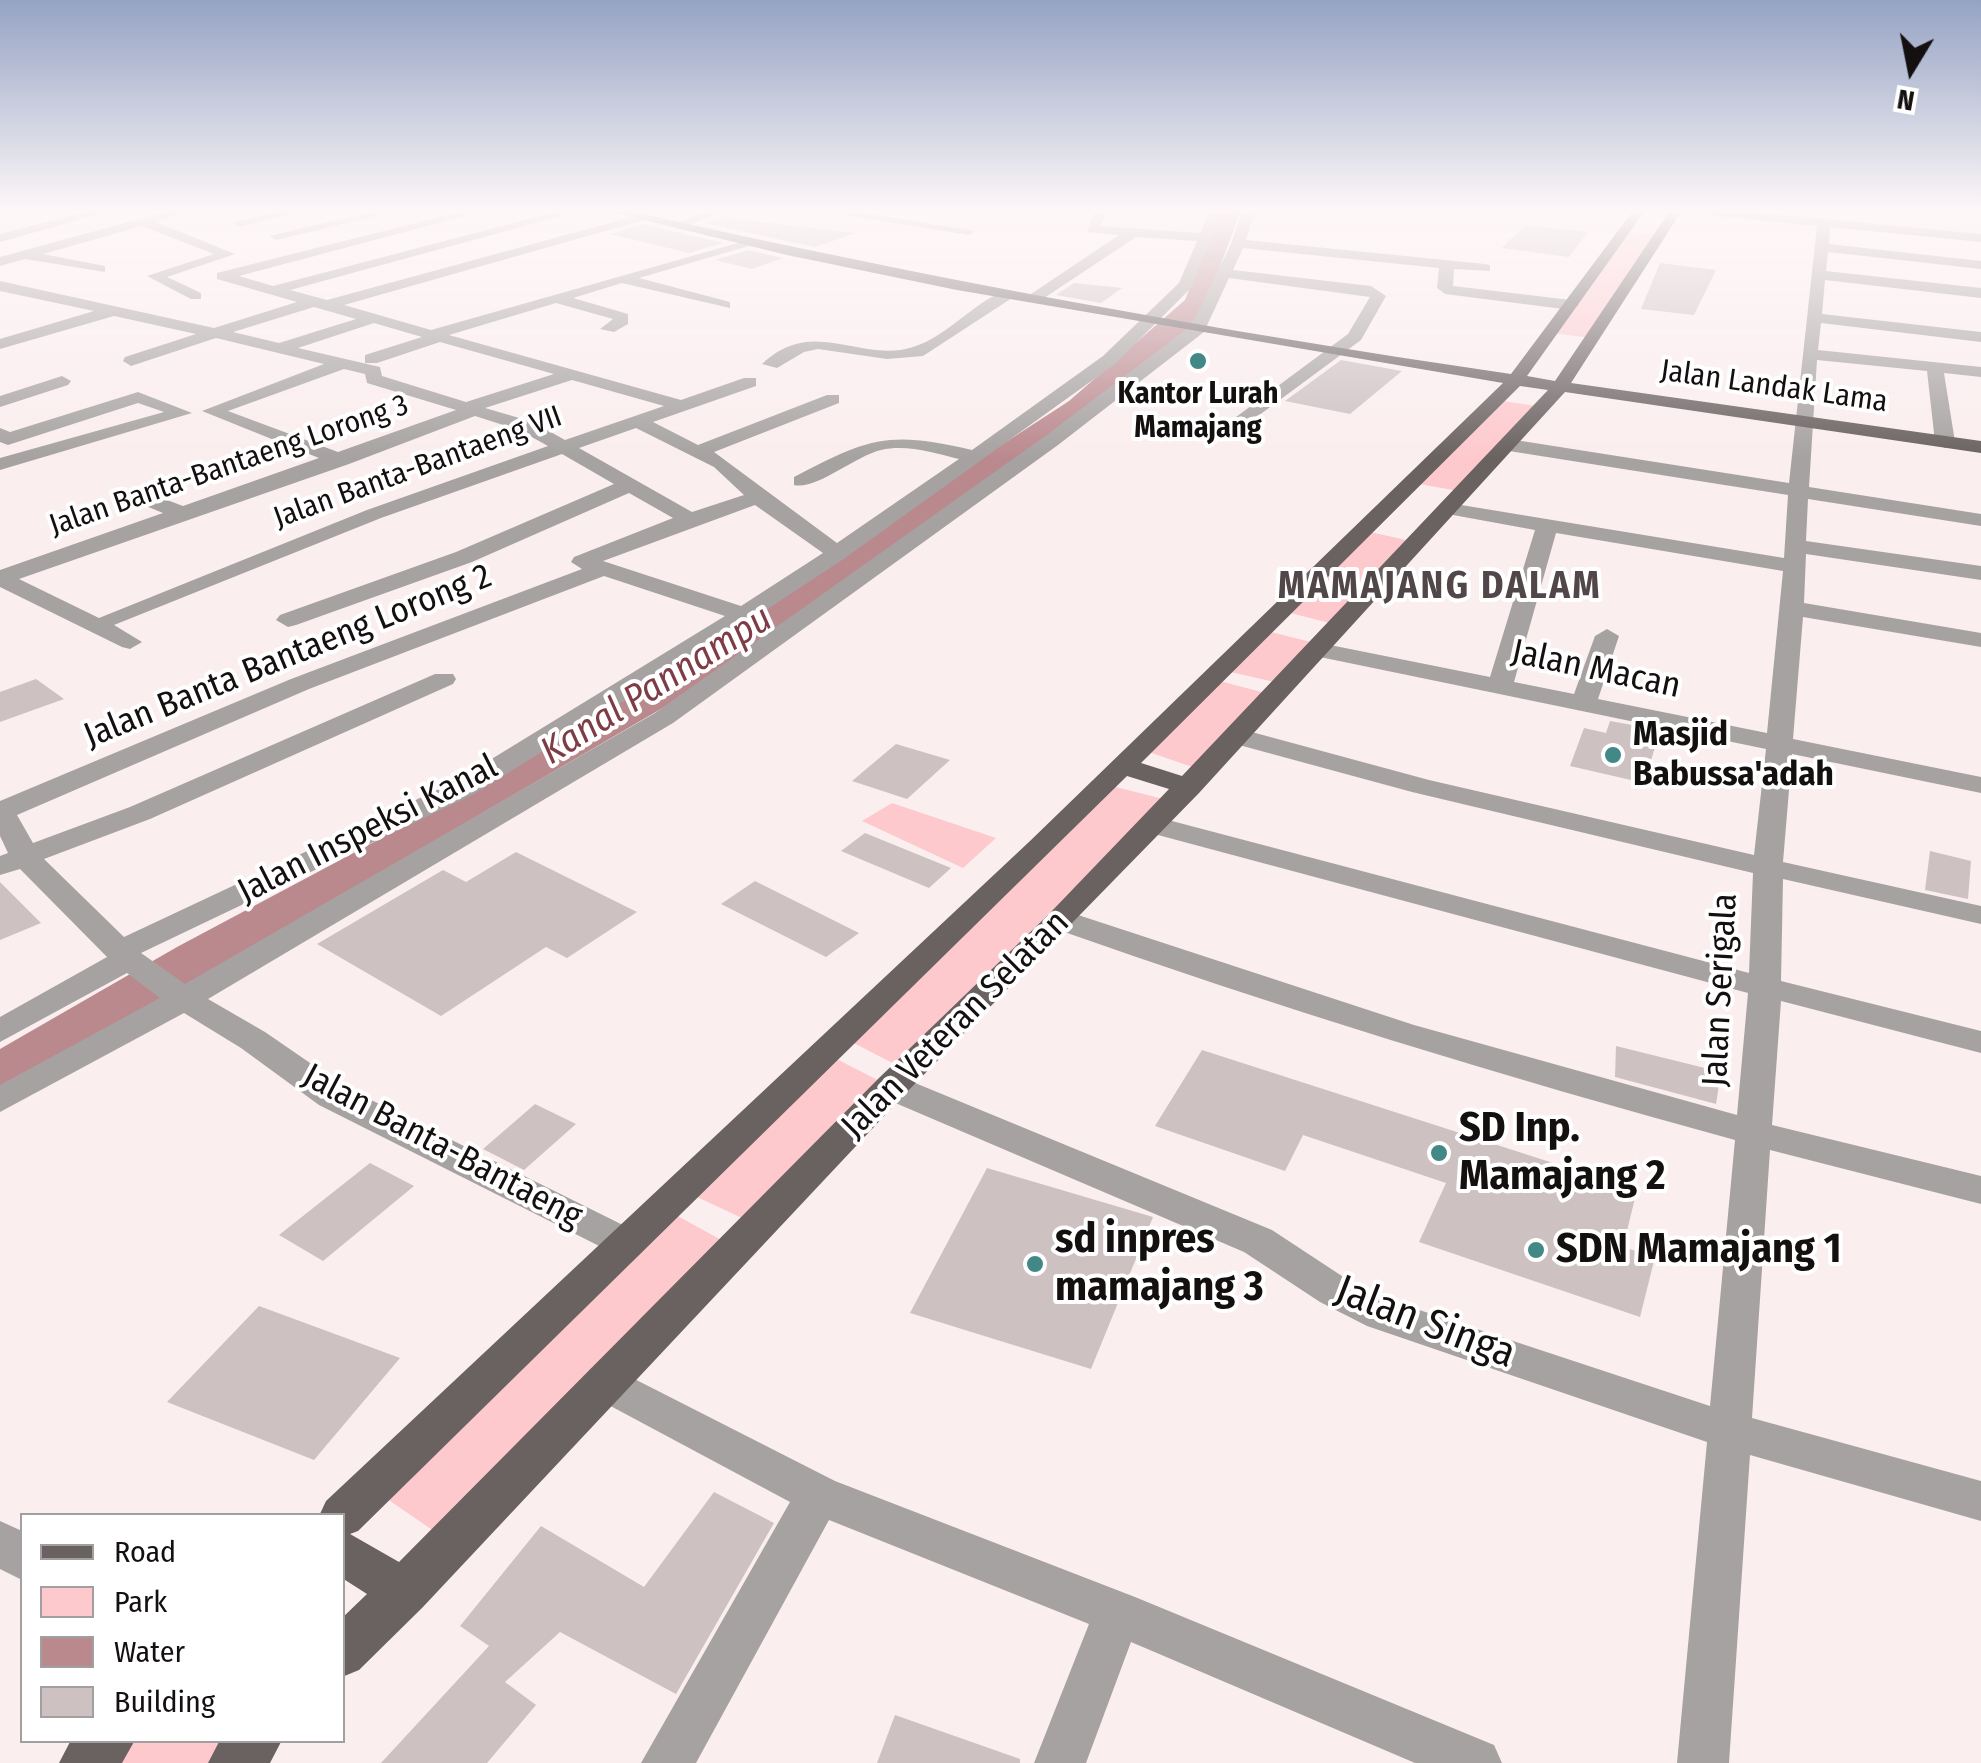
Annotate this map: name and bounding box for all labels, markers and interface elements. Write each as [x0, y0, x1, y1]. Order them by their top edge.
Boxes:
north arrow [1861, 20, 1961, 120]
text: N [1895, 82, 1917, 118]
marker: Kantor Lurah Mamajang [1187, 350, 1209, 372]
street label: Jalan Landak Lama [1658, 353, 1890, 421]
place label: Kantor Lurah Mamajang [1118, 377, 1278, 448]
street label: Jalan Banta-Bantaeng Lorong 3 [45, 388, 413, 544]
street label: Jalan Banta-Bantaeng VII [269, 399, 567, 537]
street label: Jalan Banta Bantaeng Lorong 2 [78, 556, 498, 758]
district label: MAMAJANG DALAM [1278, 564, 1602, 610]
water label: Kanal Pannampu [533, 597, 781, 775]
street label: Jalan Macan [1508, 632, 1684, 708]
place label: Masjid Babussa'adah [1633, 714, 1834, 796]
marker: Masjid Babussa'adah [1602, 744, 1624, 766]
street label: Jalan Inspeksi Kanal [231, 746, 505, 914]
street label: Jalan Serigala [1695, 892, 1747, 1088]
street label: Jalan Veteran Selatan [834, 903, 1078, 1147]
street label: Jalan Banta-Bantaeng [295, 1056, 589, 1238]
place label: SD Inp. Mamajang 2 [1459, 1104, 1665, 1202]
marker: SD Inp. Mamajang 2 [1428, 1142, 1450, 1164]
place label: sd inpres mamajang 3 [1055, 1215, 1264, 1314]
place label: SDN Mamajang 1 [1556, 1225, 1841, 1275]
marker: SDN Mamajang 1 [1525, 1239, 1547, 1261]
marker: sd inpres mamajang 3 [1024, 1253, 1046, 1275]
street label: Jalan Singa [1328, 1266, 1522, 1380]
legend [20, 1513, 345, 1743]
text: Road [114, 1534, 176, 1570]
text: Park [114, 1584, 167, 1620]
text: Water [114, 1634, 185, 1670]
text: Building [114, 1684, 215, 1720]

